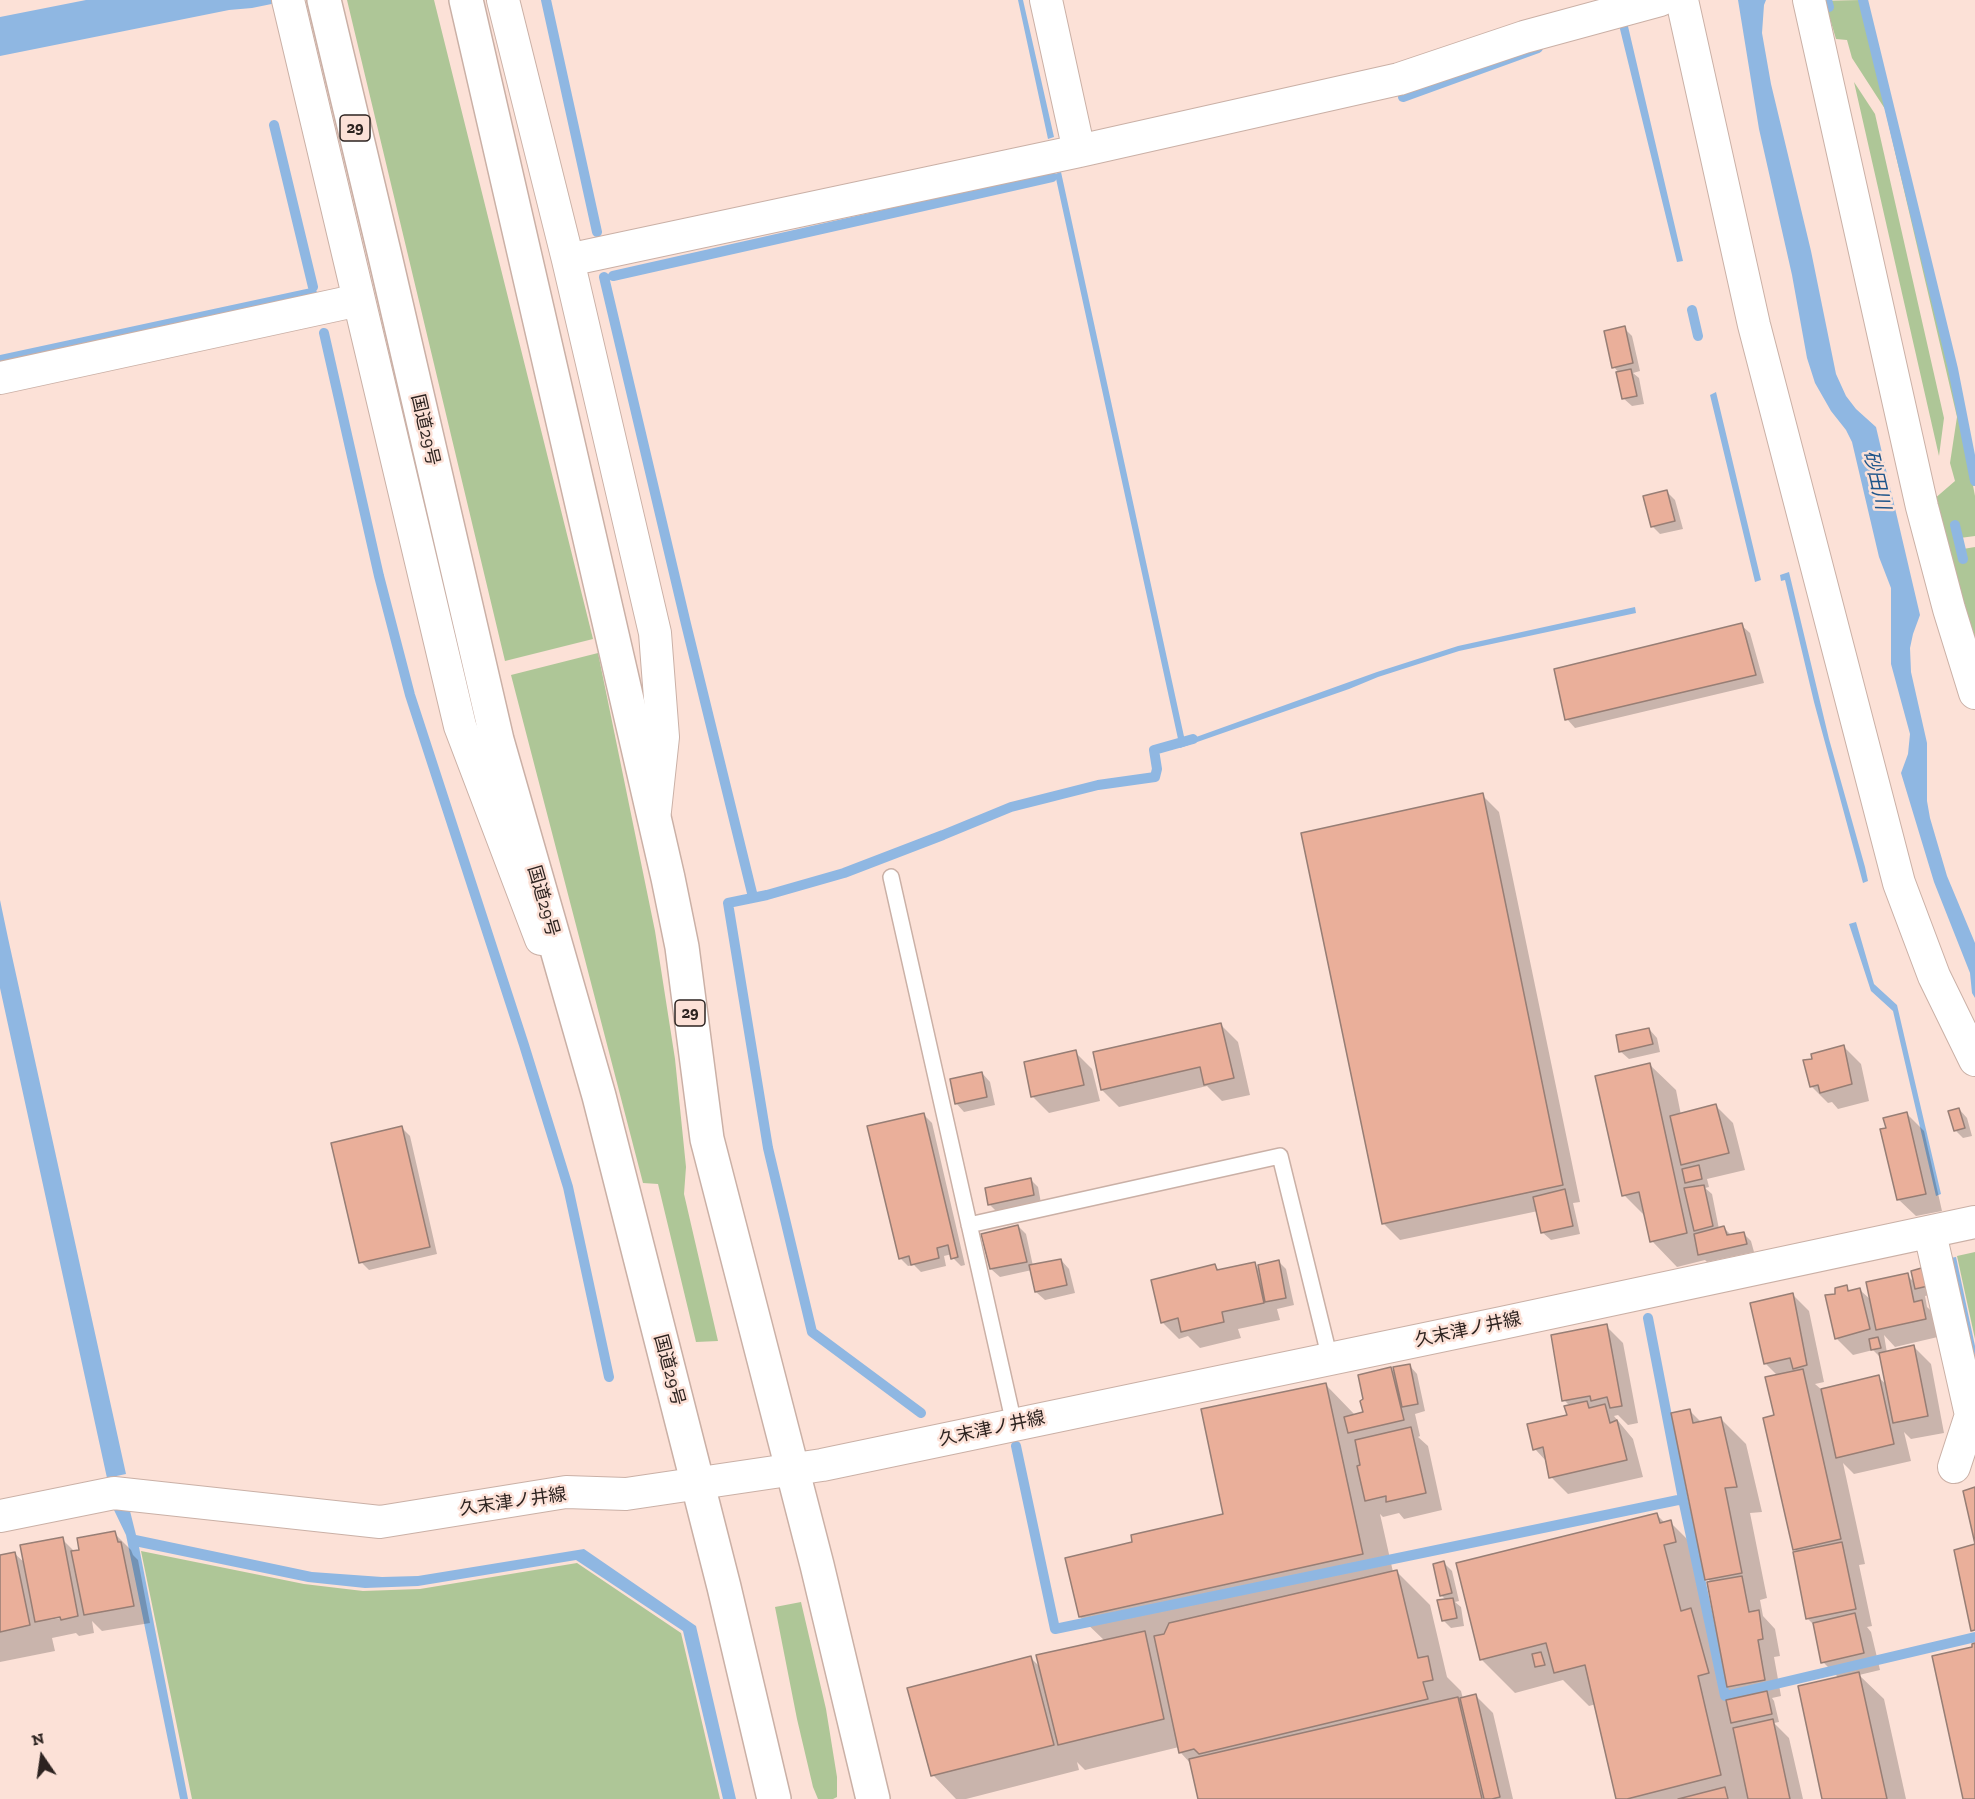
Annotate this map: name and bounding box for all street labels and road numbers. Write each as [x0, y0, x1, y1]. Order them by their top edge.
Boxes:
road number: 29 [340, 115, 370, 141]
street label: 国道29号 [406, 392, 444, 468]
street label: 国道29号 [523, 863, 563, 939]
road number: 29 [675, 1000, 705, 1026]
street label: 久末津ノ井線 [1413, 1308, 1523, 1352]
street label: 国道29号 [649, 1332, 689, 1408]
street label: 久末津ノ井線 [937, 1407, 1047, 1451]
street label: 久末津ノ井線 [458, 1484, 568, 1520]

